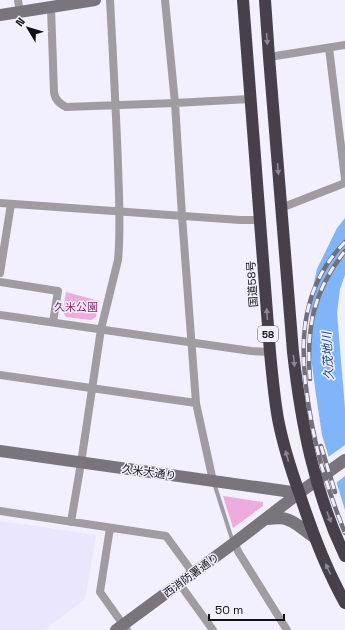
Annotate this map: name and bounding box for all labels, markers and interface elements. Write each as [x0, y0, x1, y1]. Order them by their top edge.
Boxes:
north arrow [8, 8, 48, 48]
text: N [12, 15, 28, 29]
one-way arrow [264, 33, 271, 45]
one-way arrow [274, 162, 281, 175]
street label: 国道58号 [243, 260, 261, 308]
park label: 久米公園 [54, 300, 98, 314]
one-way arrow [263, 308, 270, 320]
road number: 58 [258, 326, 278, 342]
water label: 久茂地川 [319, 330, 337, 380]
one-way arrow [290, 354, 297, 367]
one-way arrow [284, 450, 290, 462]
street label: 久米大通り [121, 461, 177, 483]
one-way arrow [327, 512, 333, 524]
street label: 西消防署通り [160, 550, 222, 600]
one-way arrow [325, 563, 331, 574]
scale bar [209, 596, 284, 622]
text: 50 m [215, 602, 243, 618]

